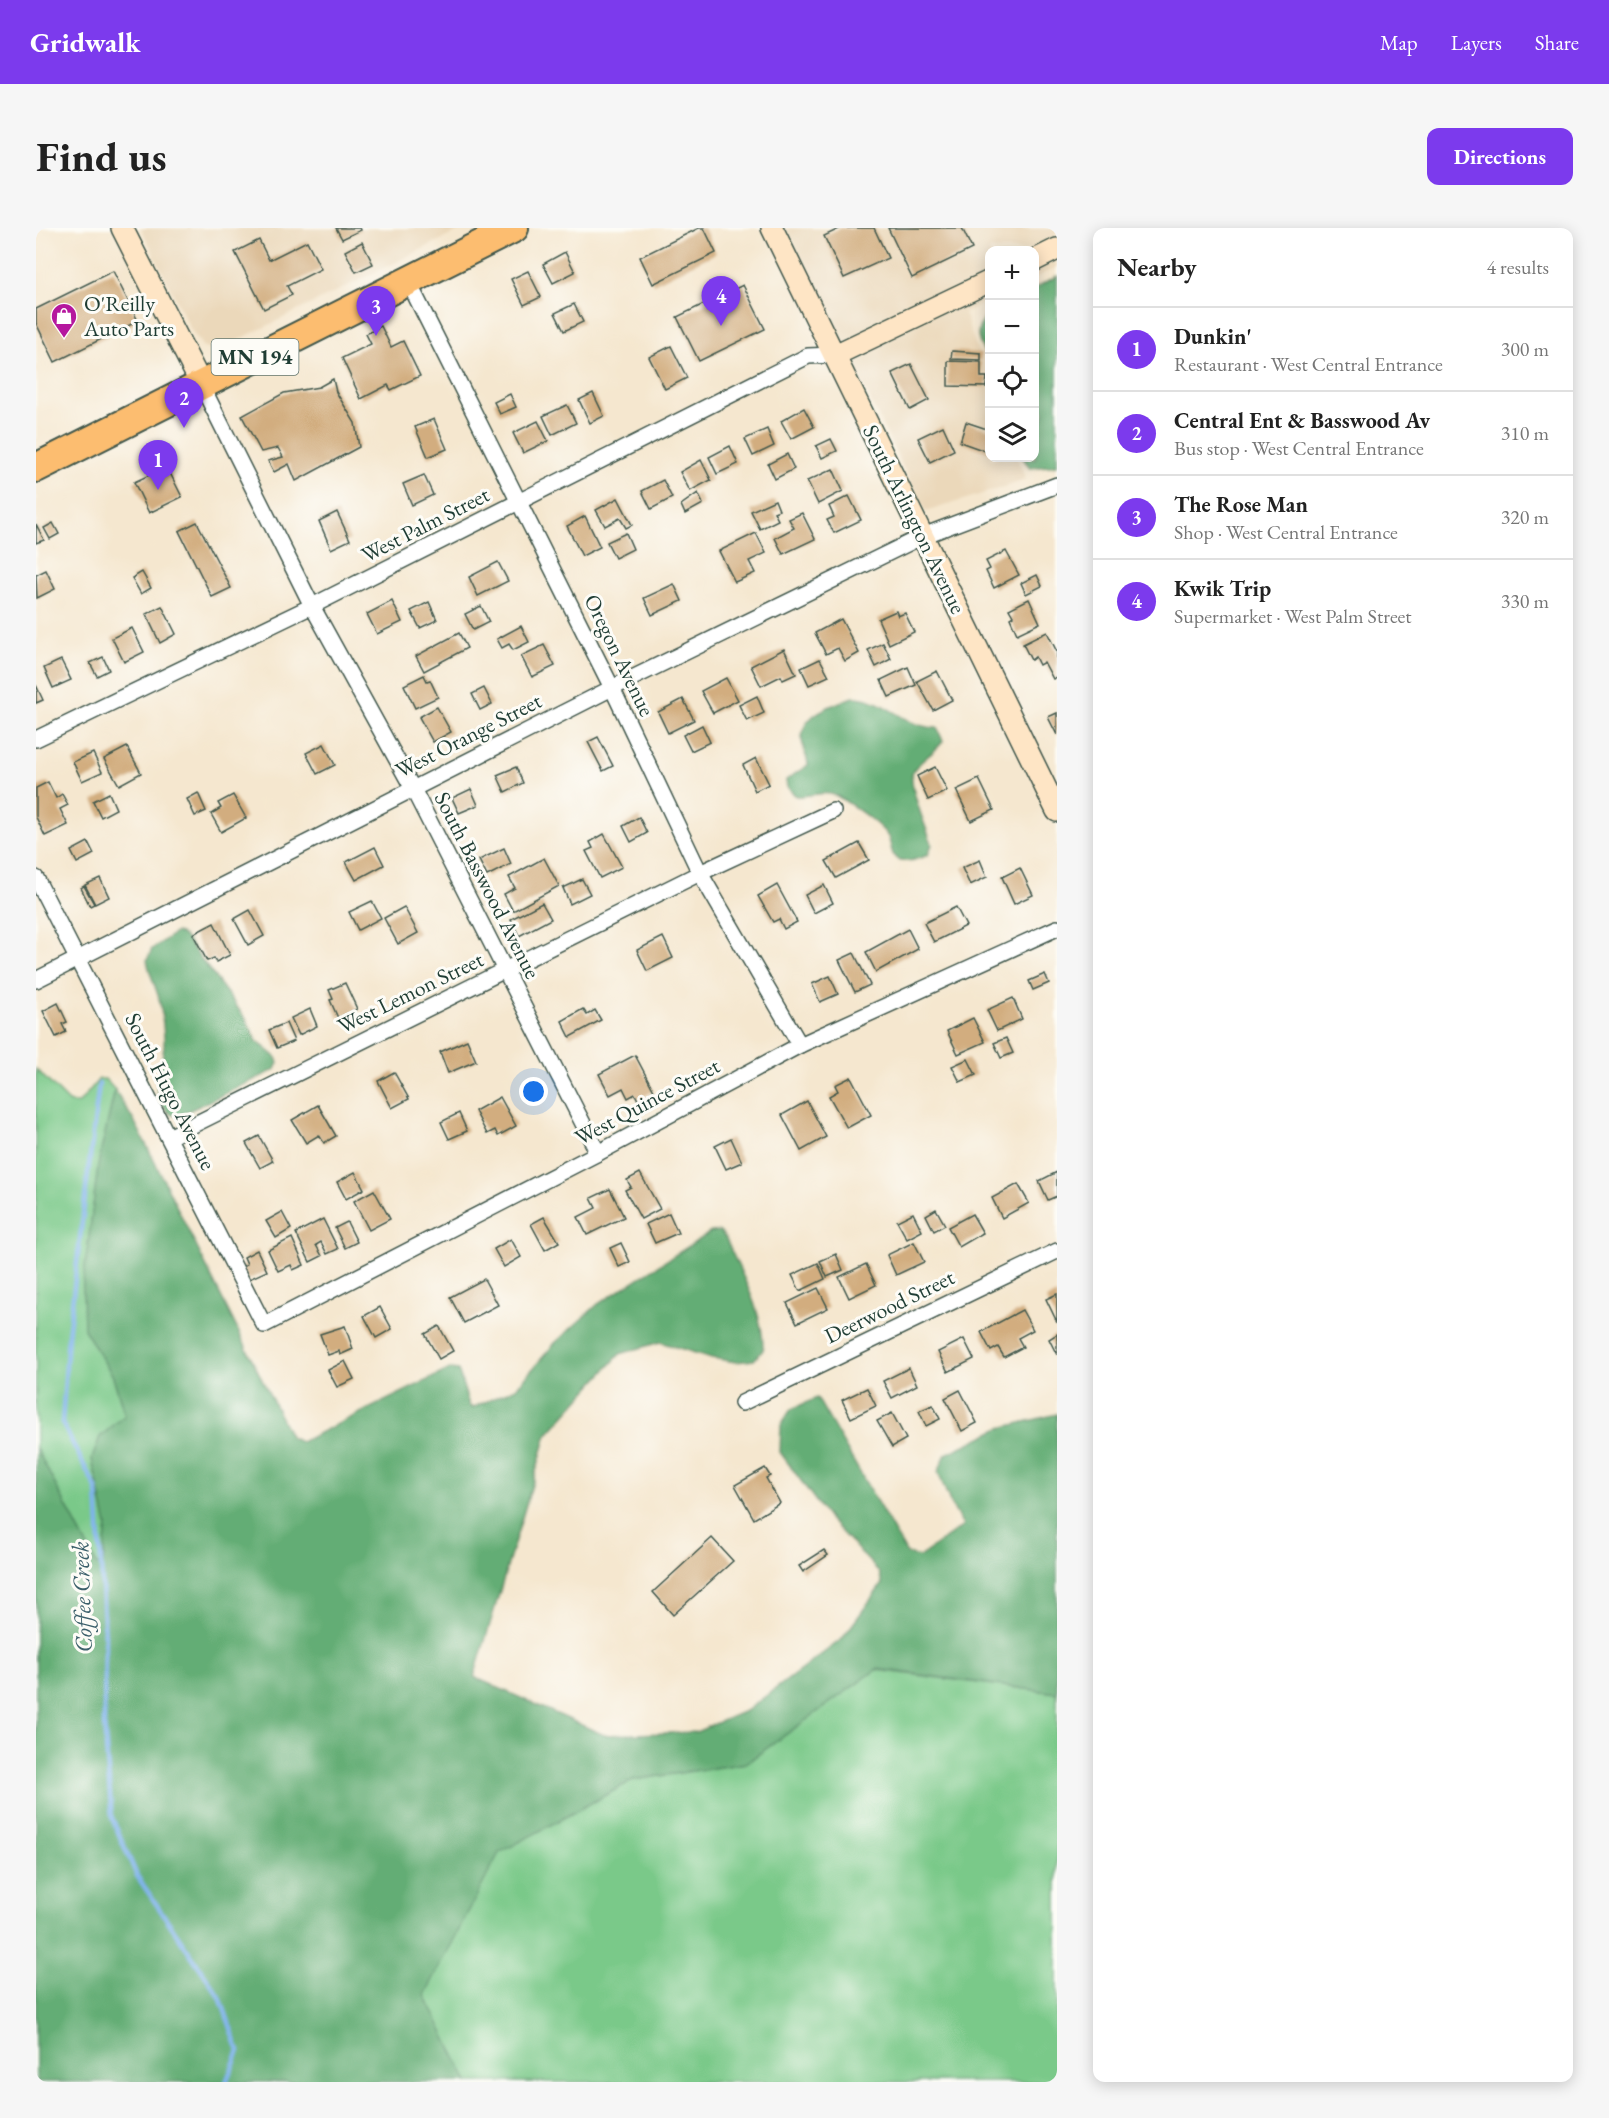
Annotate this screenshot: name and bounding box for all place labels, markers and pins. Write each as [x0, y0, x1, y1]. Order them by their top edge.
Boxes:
pin: 4 [702, 276, 740, 326]
pin: 3 [356, 286, 396, 336]
place label: O'Reilly Auto Parts [83, 289, 174, 343]
shop icon: O'Reilly Auto Parts [49, 301, 79, 339]
pin: 2 [164, 378, 204, 428]
pin: 1 [138, 440, 178, 490]

